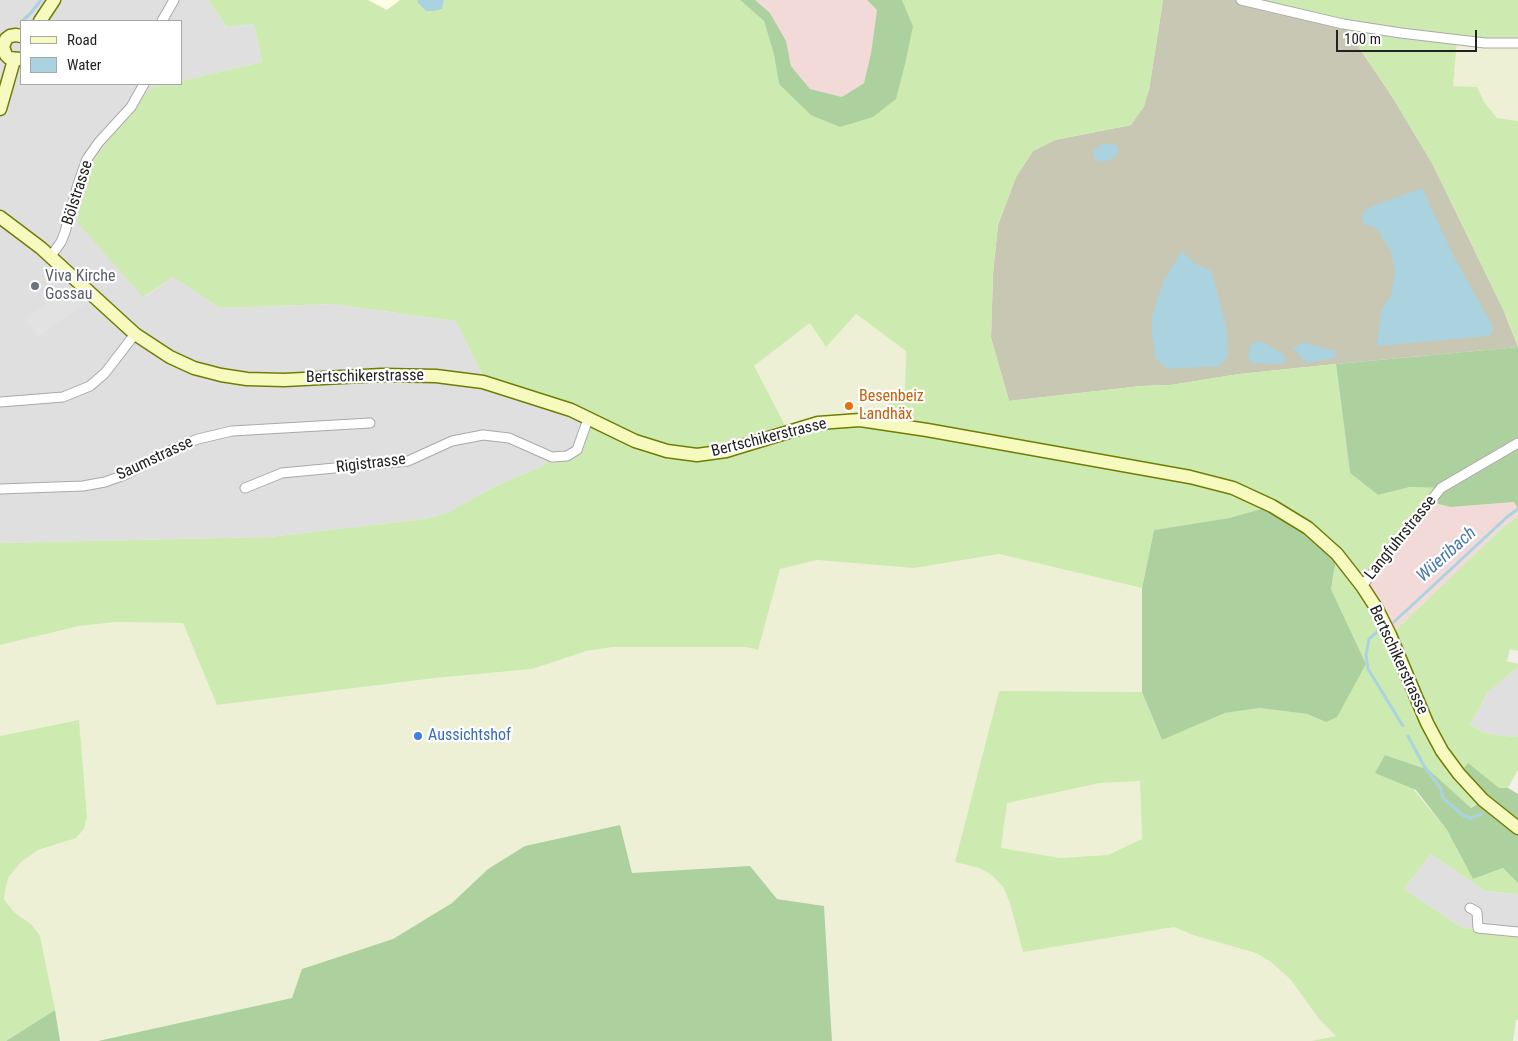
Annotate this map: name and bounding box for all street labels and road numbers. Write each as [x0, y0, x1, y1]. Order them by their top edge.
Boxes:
street label: Bölstrasse [59, 158, 97, 228]
street label: Bertschikerstrasse [306, 366, 424, 388]
street label: Bertschikerstrasse [709, 414, 829, 462]
street label: Saumstrasse [114, 433, 196, 485]
street label: Rigistrasse [335, 450, 407, 478]
street label: Langfuhrstrasse [1361, 492, 1441, 584]
street label: Bertschikerstrasse [1364, 602, 1432, 718]

